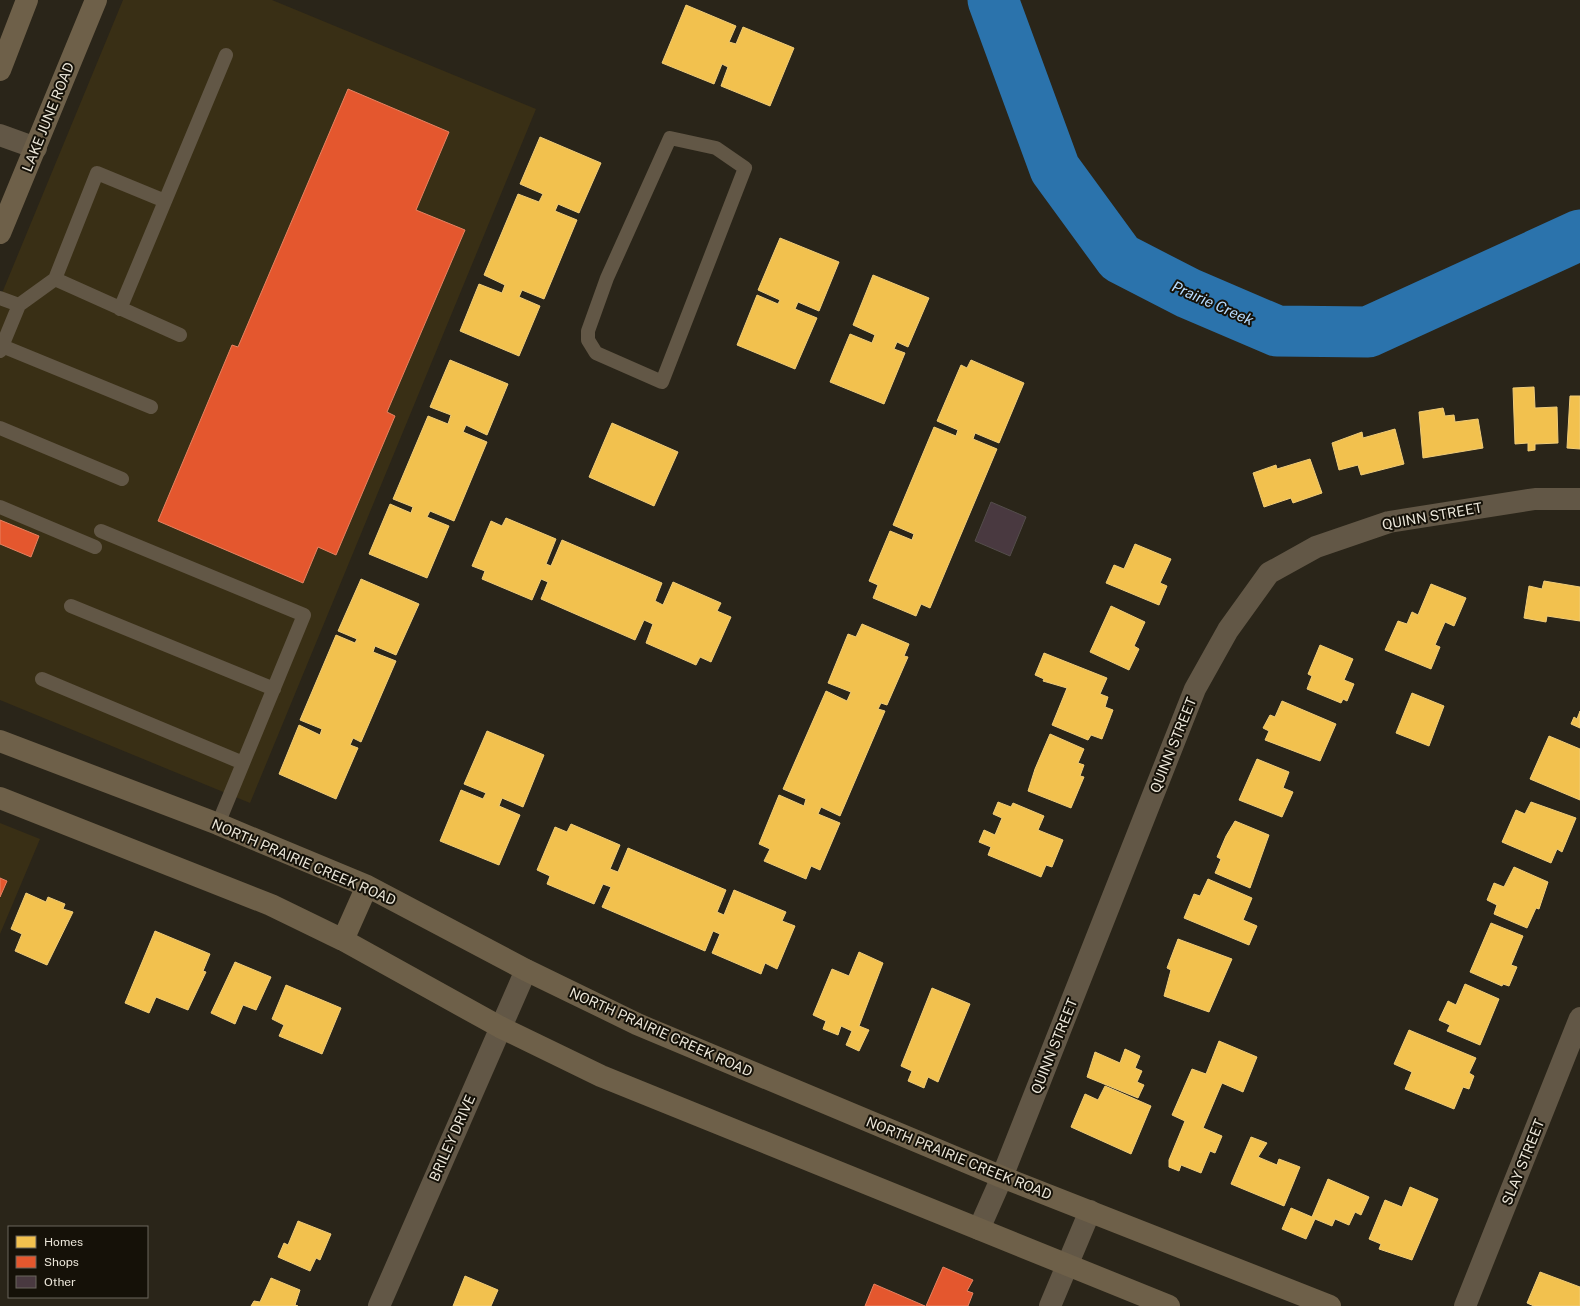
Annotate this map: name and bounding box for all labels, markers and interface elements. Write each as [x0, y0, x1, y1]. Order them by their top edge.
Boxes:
street label: LAKE JUNE ROAD [19, 60, 77, 174]
water label: Prairie Creek [1170, 277, 1257, 329]
street label: QUINN STREET [1381, 499, 1483, 533]
street label: QUINN STREET [1147, 695, 1199, 795]
street label: NORTH PRAIRIE CREEK ROAD [209, 816, 399, 908]
street label: NORTH PRAIRIE CREEK ROAD [567, 984, 755, 1080]
street label: QUINN STREET [1028, 996, 1080, 1096]
street label: BRILEY DRIVE [426, 1092, 478, 1184]
street label: NORTH PRAIRIE CREEK ROAD [864, 1113, 1054, 1203]
street label: SLAY STREET [1498, 1117, 1548, 1207]
legend [8, 1226, 148, 1298]
text: Homes [44, 1235, 83, 1249]
text: Shops [44, 1255, 79, 1269]
text: Other [44, 1275, 76, 1289]

